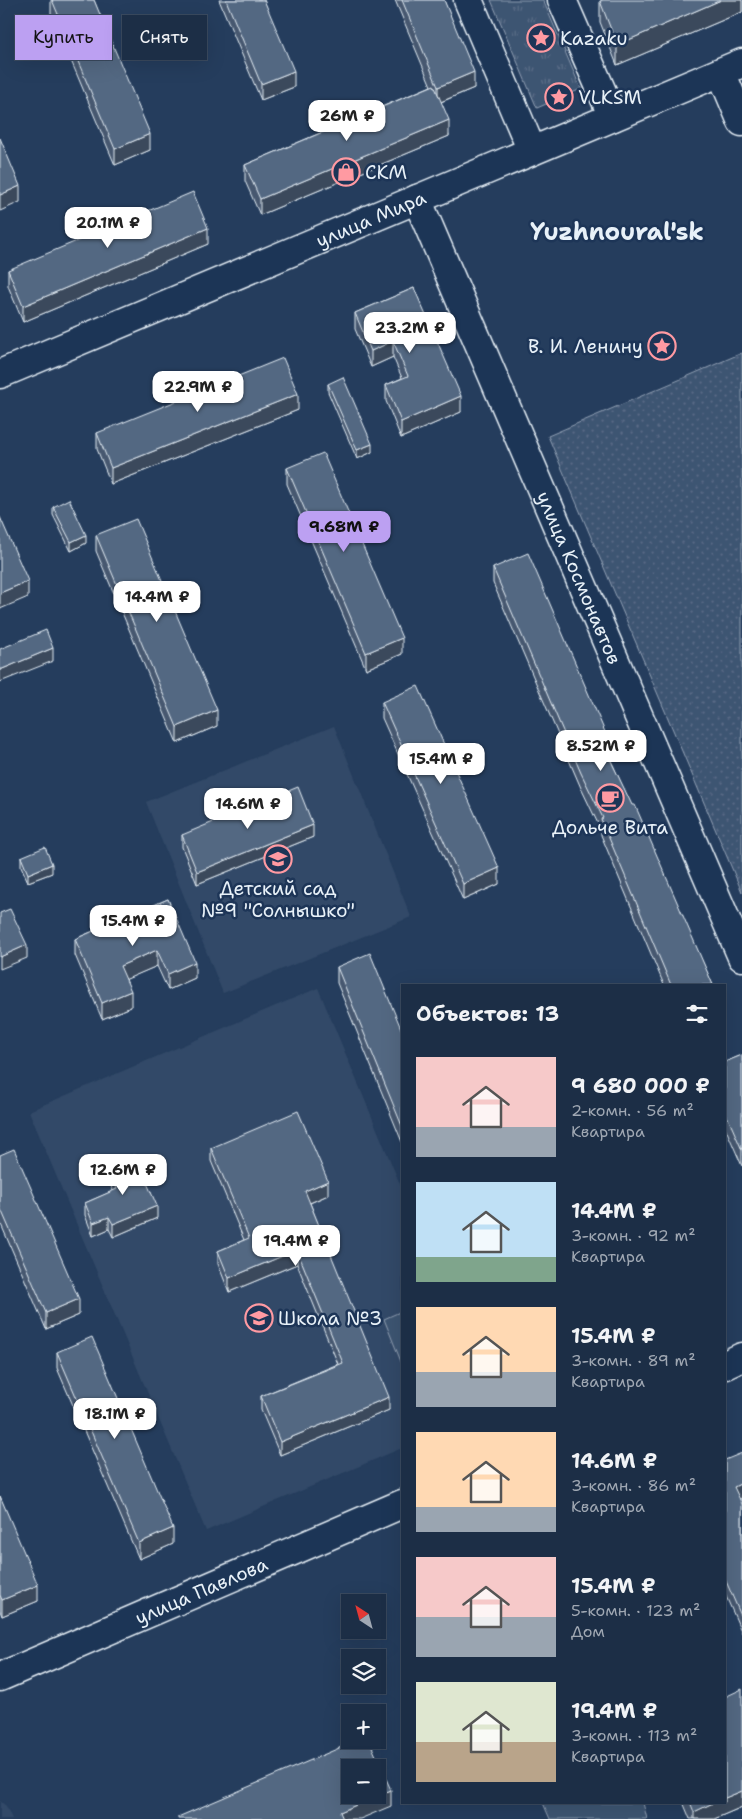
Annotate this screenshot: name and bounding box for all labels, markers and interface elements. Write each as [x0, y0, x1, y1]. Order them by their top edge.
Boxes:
chip: Купить [15, 15, 112, 60]
chip: Снять [122, 15, 207, 60]
place icon: Kazaku [526, 23, 556, 53]
place label: Kazaku [560, 26, 628, 51]
place icon: VLKSM [544, 82, 574, 112]
place label: VLKSM [578, 85, 642, 110]
pin: 26M ₽ [312, 100, 382, 142]
text: 26M ₽ [319, 105, 375, 126]
shop icon: СКМ [331, 157, 361, 187]
place label: СКМ [365, 160, 407, 185]
street label: улица Мира [312, 184, 430, 253]
pin: 20.1M ₽ [62, 206, 154, 249]
text: 20.1M ₽ [76, 212, 140, 233]
district label: Yuzhnoural'sk [530, 216, 704, 248]
pin: 23.2M ₽ [364, 312, 456, 354]
text: 23.2M ₽ [375, 317, 445, 338]
place icon: В. И. Ленину [647, 331, 677, 361]
place label: В. И. Ленину [528, 334, 643, 359]
pin: 22.9M ₽ [152, 370, 244, 413]
text: 22.9M ₽ [164, 376, 232, 397]
street label: улица Космонавтов [531, 487, 627, 668]
pin: 9.68M ₽ [298, 510, 390, 553]
text: 9.68M ₽ [309, 516, 379, 537]
pin: 14.4M ₽ [111, 580, 203, 623]
text: 14.4M ₽ [124, 586, 190, 607]
pin: 8.52M ₽ [555, 730, 647, 772]
text: 8.52M ₽ [566, 735, 636, 756]
pin: 15.4M ₽ [395, 742, 487, 785]
text: 15.4M ₽ [409, 748, 473, 769]
cafe icon: Дольче Вита [595, 783, 625, 813]
pin: 14.6M ₽ [202, 788, 294, 830]
text: 14.6M ₽ [215, 793, 281, 814]
place label: Дольче Вита [552, 815, 668, 840]
school or university icon: Детский сад №9 "Солнышко" [263, 844, 293, 874]
place label: Детский сад №9 "Солнышко" [201, 876, 355, 923]
pin: 15.4M ₽ [87, 904, 179, 947]
text: 15.4M ₽ [101, 910, 165, 931]
text: Объектов: 13 [416, 1000, 559, 1028]
icon: filters [683, 1000, 711, 1028]
text: 9 680 000 ₽ [571, 1072, 710, 1100]
icon: home [456, 1077, 516, 1137]
text: 2-комн. · 56 m² [571, 1100, 694, 1121]
text: Квартира [571, 1121, 645, 1142]
pin: 12.6M ₽ [77, 1154, 169, 1196]
text: 12.6M ₽ [90, 1159, 156, 1180]
text: 14.4M ₽ [571, 1197, 657, 1225]
icon: home [456, 1202, 516, 1262]
pin: 19.4M ₽ [250, 1224, 342, 1267]
text: 3-комн. · 92 m² [571, 1225, 696, 1246]
text: 19.4M ₽ [263, 1230, 329, 1251]
text: Квартира [571, 1246, 645, 1267]
school or university icon: Школа №3 [244, 1303, 274, 1333]
place label: Школа №3 [278, 1306, 382, 1331]
text: 15.4M ₽ [571, 1322, 656, 1350]
icon: home [456, 1327, 516, 1387]
text: 3-комн. · 89 m² [571, 1350, 696, 1371]
text: Квартира [571, 1371, 645, 1392]
pin: 18.1M ₽ [69, 1398, 161, 1440]
text: 18.1M ₽ [84, 1403, 146, 1424]
text: 14.6M ₽ [571, 1447, 657, 1475]
icon: home [456, 1452, 516, 1512]
text: 3-комн. · 86 m² [571, 1475, 696, 1496]
text: Квартира [571, 1496, 645, 1517]
street label: улица Павлова [131, 1551, 271, 1630]
text: 15.4M ₽ [571, 1572, 656, 1600]
icon: home [456, 1577, 516, 1637]
north arrow [341, 1594, 386, 1639]
map controls [341, 1594, 386, 1804]
text: 5-комн. · 123 m² [571, 1600, 700, 1621]
text: Дом [571, 1621, 605, 1642]
button: layers [341, 1649, 386, 1694]
text: 19.4M ₽ [571, 1697, 658, 1725]
icon: home [456, 1702, 516, 1762]
button: + [341, 1704, 386, 1749]
text: 3-комн. · 113 m² [571, 1725, 697, 1746]
text: Квартира [571, 1746, 645, 1767]
button: − [341, 1759, 386, 1804]

